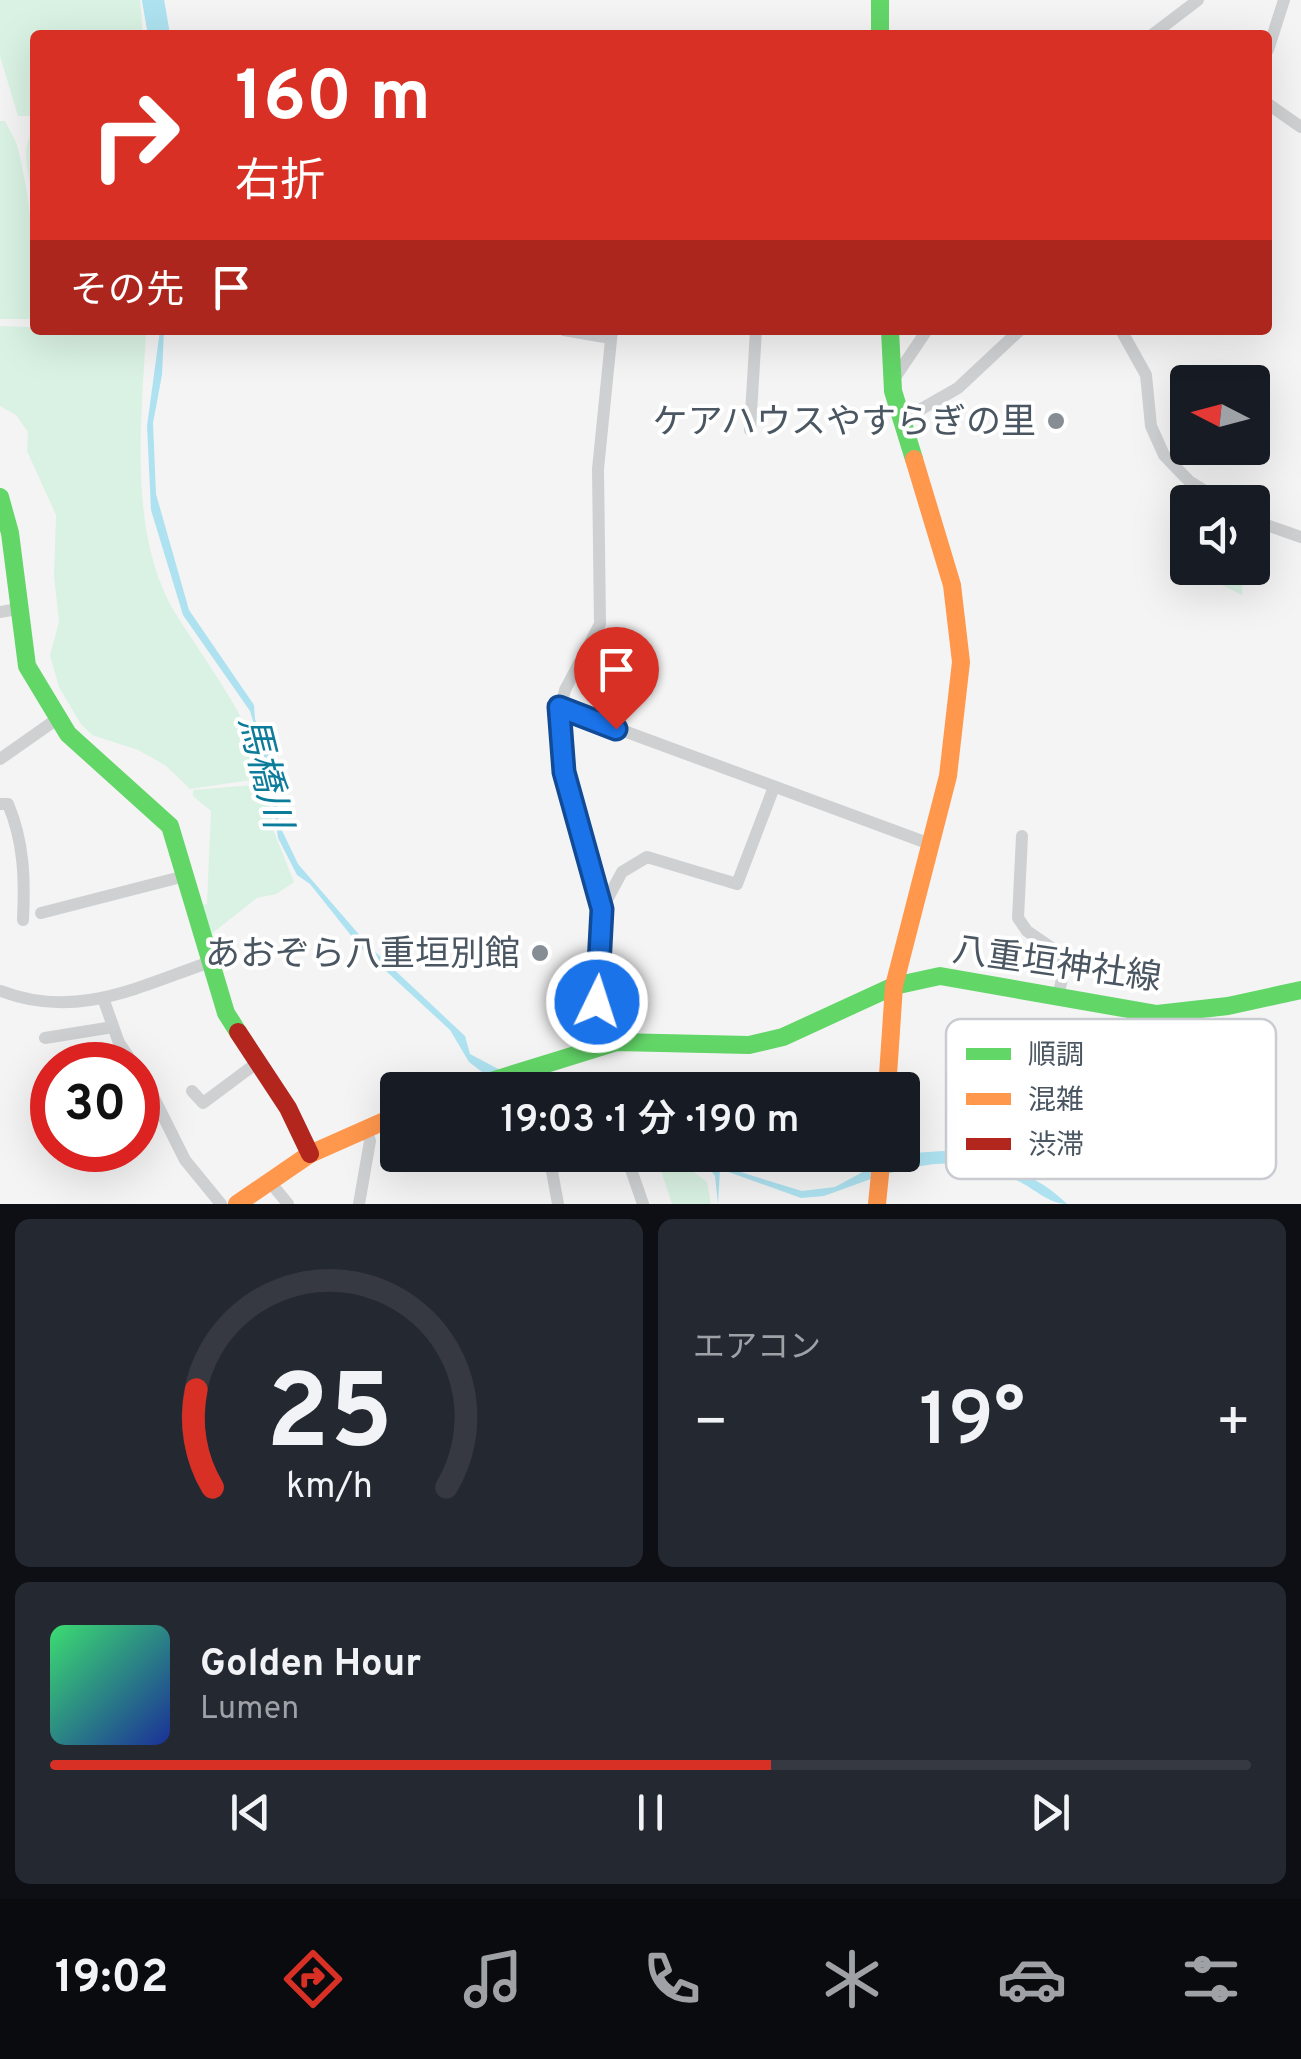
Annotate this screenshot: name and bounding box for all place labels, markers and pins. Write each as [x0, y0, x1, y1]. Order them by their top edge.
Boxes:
place label: ケアハウスやすらぎの里 [652, 402, 1036, 446]
marker: ケアハウスやすらぎの里 [1045, 410, 1067, 432]
pin [574, 627, 659, 730]
place label: あおぞら八重垣別館 [205, 934, 520, 978]
marker: あおぞら八重垣別館 [529, 942, 551, 964]

